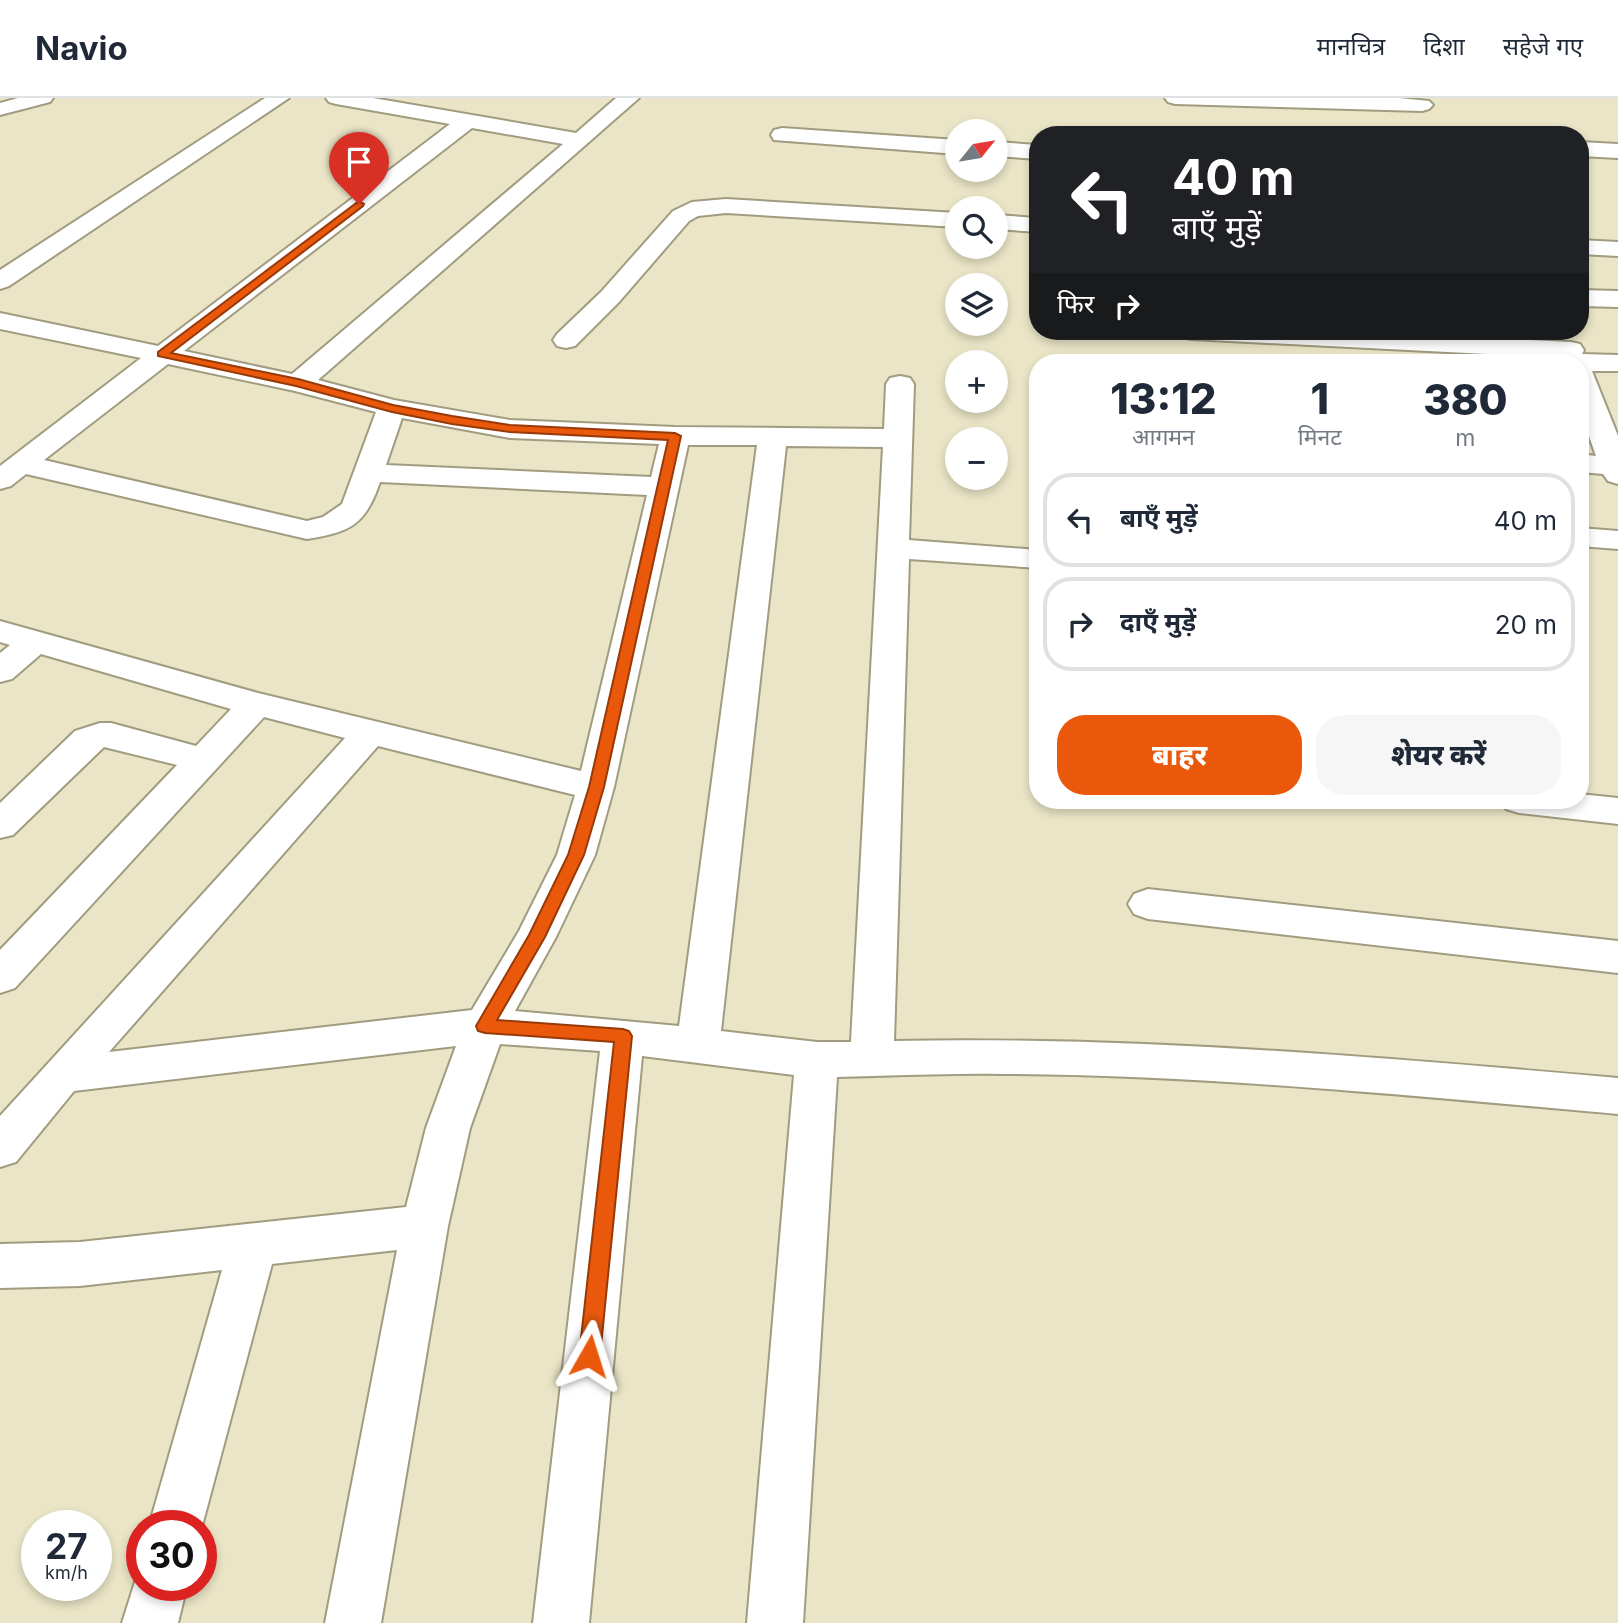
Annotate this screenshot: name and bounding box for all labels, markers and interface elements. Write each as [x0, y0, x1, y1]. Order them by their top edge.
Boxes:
text: Navio [35, 28, 128, 68]
text: मानचित्र [1317, 32, 1385, 61]
text: दिशा [1423, 32, 1465, 61]
text: सहेजे गए [1503, 32, 1583, 61]
north arrow [945, 119, 1008, 182]
map controls [945, 119, 1008, 490]
pin [329, 132, 389, 204]
icon: arrive [340, 143, 378, 181]
text: 40 m [1172, 148, 1295, 207]
icon: left [1057, 154, 1148, 245]
button: search [945, 196, 1008, 259]
text: बाएँ मुड़ें [1172, 208, 1262, 247]
button: layers [945, 273, 1008, 336]
icon: right [1108, 287, 1146, 325]
text: फिर [1057, 288, 1094, 319]
button: + [945, 350, 1008, 413]
text: 13:12 [1110, 373, 1217, 424]
text: 1 [1311, 373, 1329, 424]
text: 380 [1423, 374, 1508, 425]
text: आगमन [1132, 423, 1195, 451]
text: मिनट [1298, 423, 1342, 451]
text: m [1455, 424, 1475, 452]
button: − [945, 427, 1008, 490]
icon: left [1061, 501, 1099, 539]
text: बाएँ मुड़ें [1120, 502, 1197, 533]
text: 40 m [1494, 505, 1557, 536]
icon: right [1061, 605, 1099, 643]
text: दाएँ मुड़ें [1120, 606, 1196, 637]
text: 20 m [1495, 609, 1557, 640]
button: बाहर [1057, 715, 1302, 795]
button: शेयर करें [1316, 715, 1561, 795]
position arrow [552, 1319, 626, 1393]
speed limit sign: 30 [126, 1510, 217, 1601]
text: 27 [45, 1525, 88, 1567]
text: km/h [45, 1562, 88, 1583]

